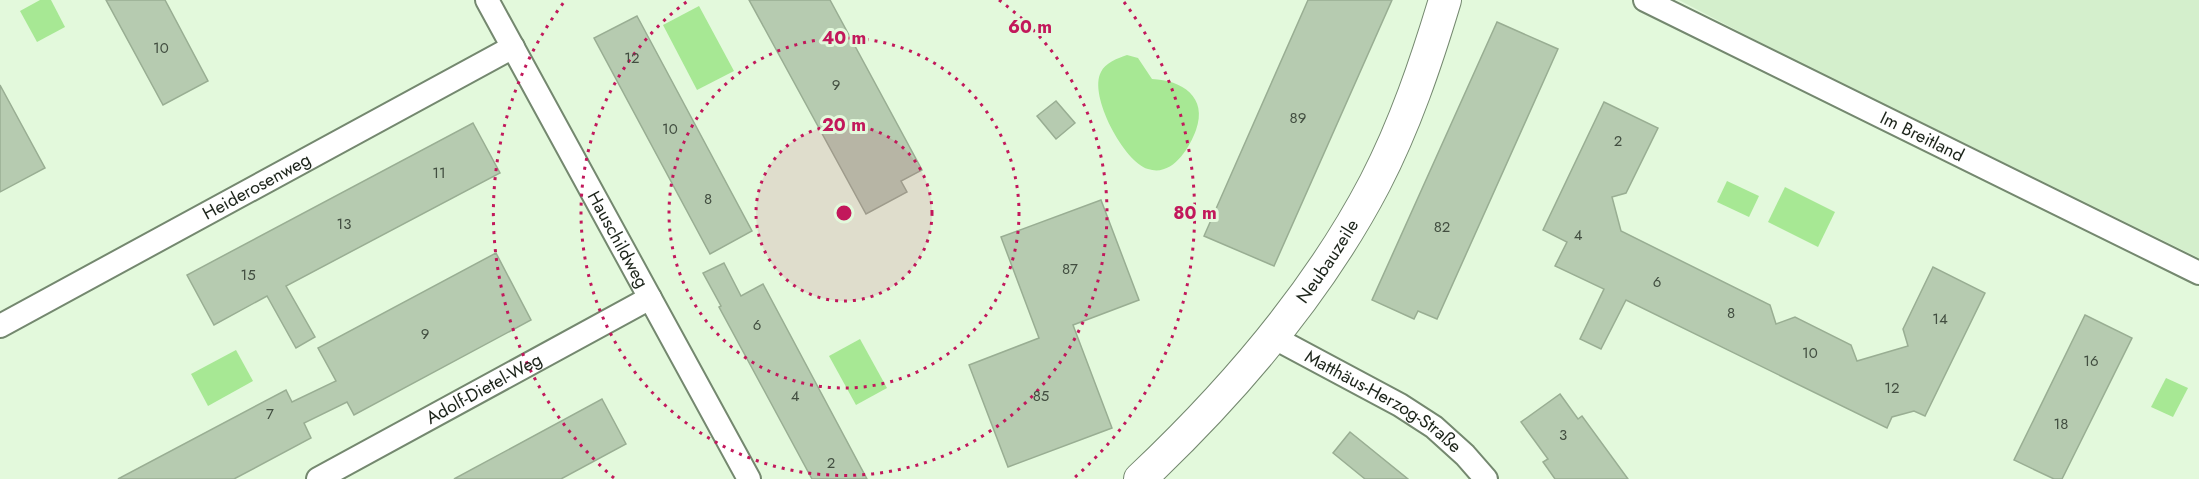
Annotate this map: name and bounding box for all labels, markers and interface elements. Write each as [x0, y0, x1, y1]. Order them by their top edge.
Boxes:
text: 60 m [1008, 14, 1052, 40]
text: 40 m [822, 25, 866, 51]
house number: 10 [153, 37, 169, 59]
house number: 12 [624, 47, 640, 69]
house number: 9 [832, 74, 840, 96]
street label: Im Breitland [1876, 105, 1969, 168]
house number: 89 [1290, 107, 1306, 129]
text: 20 m [822, 112, 866, 138]
house number: 10 [662, 118, 678, 140]
house number: 2 [1614, 130, 1622, 152]
street label: Heiderosenweg [198, 147, 315, 226]
house number: 11 [432, 162, 446, 184]
street label: Hauschildweg [581, 186, 655, 293]
house number: 8 [704, 188, 712, 210]
text: 80 m [1173, 200, 1217, 226]
centre of rings [834, 203, 854, 223]
house number: 13 [337, 213, 351, 235]
street label: Neubauzeile [1290, 214, 1365, 309]
house number: 82 [1434, 216, 1450, 238]
house number: 4 [1574, 224, 1583, 246]
house number: 87 [1062, 258, 1078, 280]
house number: 15 [240, 264, 256, 286]
house number: 6 [1653, 271, 1661, 293]
house number: 8 [1727, 302, 1735, 324]
house number: 14 [1932, 308, 1948, 330]
house number: 6 [753, 314, 761, 336]
house number: 9 [421, 323, 429, 345]
house number: 10 [1802, 342, 1818, 364]
street label: Matthäus-Herzog-Straße [1300, 343, 1467, 459]
street label: Adolf-Dietel-Weg [421, 346, 547, 431]
house number: 16 [2083, 350, 2099, 372]
house number: 12 [1884, 377, 1900, 399]
house number: 4 [791, 385, 800, 407]
house number: 85 [1033, 385, 1049, 407]
house number: 7 [266, 403, 274, 425]
house number: 18 [2054, 413, 2068, 435]
house number: 3 [1559, 424, 1567, 446]
house number: 2 [827, 452, 835, 474]

